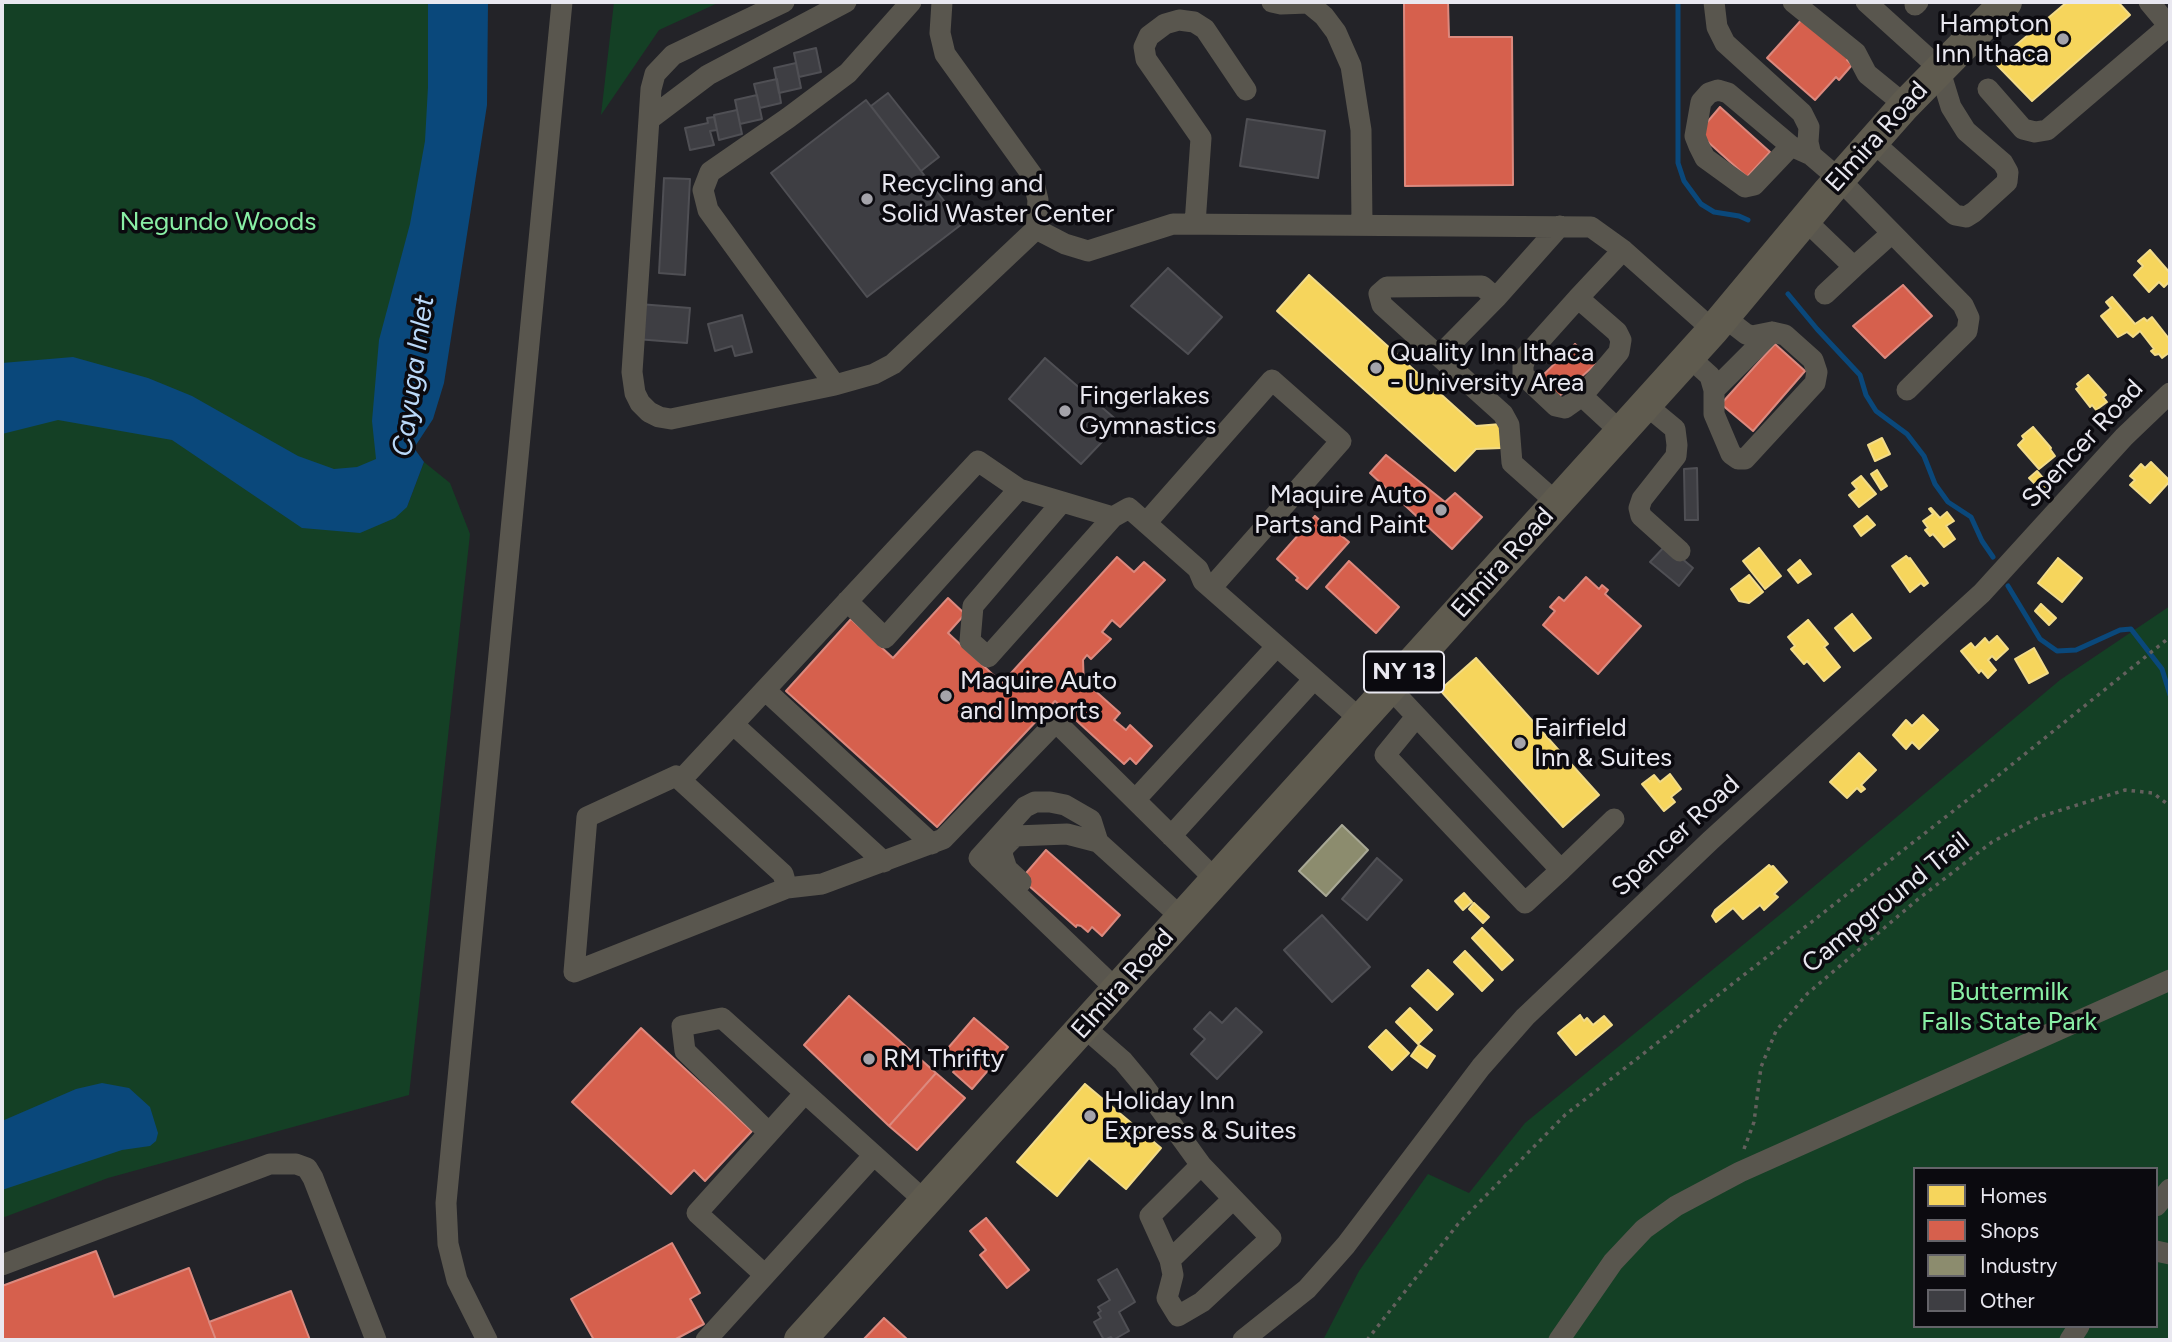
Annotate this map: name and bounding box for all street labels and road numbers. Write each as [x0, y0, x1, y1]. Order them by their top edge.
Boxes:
street label: Elmira Road [1819, 75, 1935, 199]
street label: Spencer Road [2016, 374, 2150, 514]
street label: Elmira Road [1445, 501, 1561, 625]
road number: NY 13 [1364, 652, 1444, 692]
street label: Spencer Road [1606, 769, 1746, 903]
street label: Campground Trail [1796, 826, 1976, 980]
street label: Elmira Road [1065, 922, 1181, 1046]

